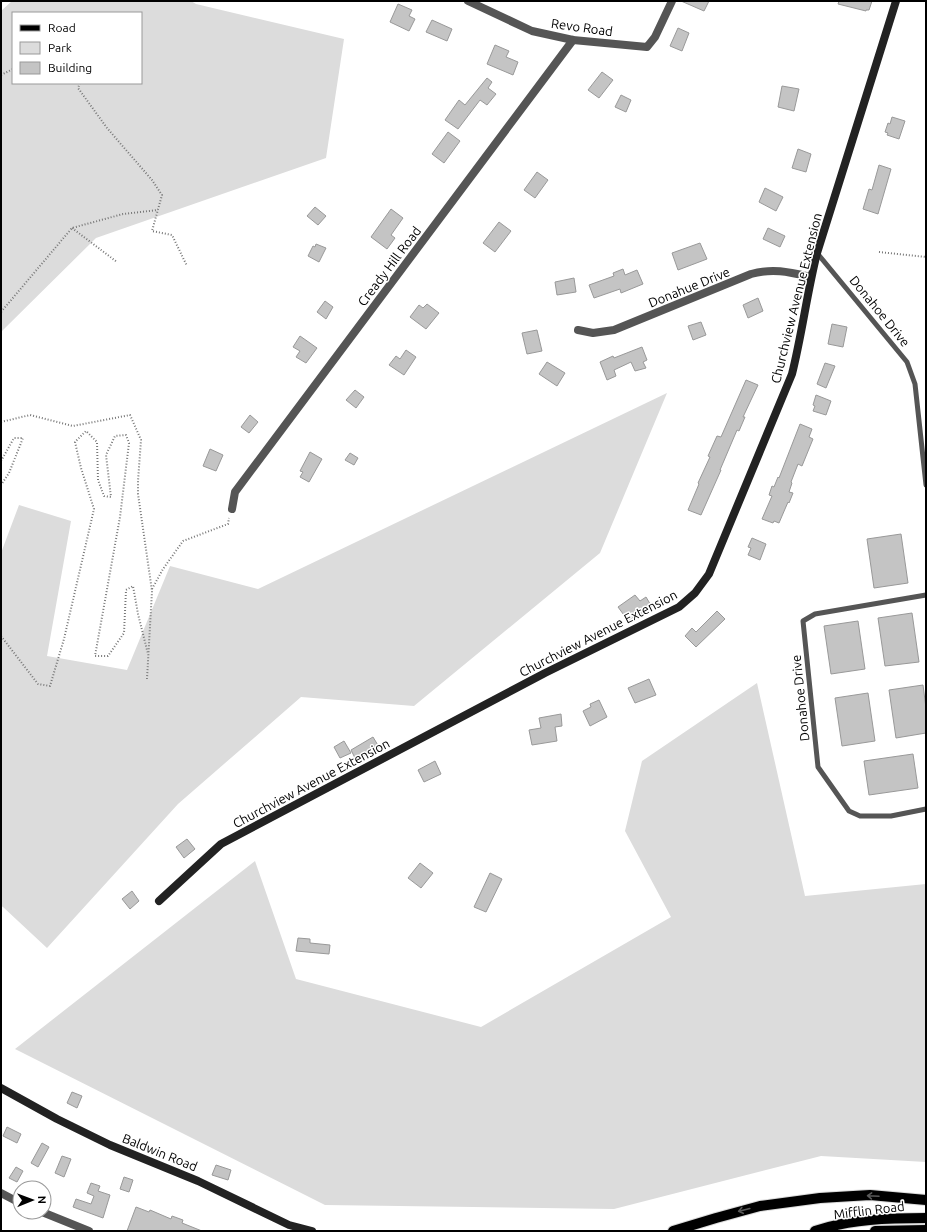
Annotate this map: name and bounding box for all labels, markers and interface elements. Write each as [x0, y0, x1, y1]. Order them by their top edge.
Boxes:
legend [12, 12, 142, 84]
street label: Revo Road [550, 16, 614, 38]
text: Road [48, 21, 76, 34]
text: Park [48, 41, 72, 54]
text: Building [48, 61, 92, 74]
street label: Churchview Avenue Extension [768, 211, 824, 385]
street label: Cready Hill Road [355, 224, 423, 308]
street label: Donahue Drive [646, 264, 732, 310]
street label: Donahoe Drive [847, 273, 913, 349]
street label: Churchview Avenue Extension [517, 587, 679, 679]
street label: Donahoe Drive [789, 654, 811, 742]
street label: Churchview Avenue Extension [230, 736, 392, 830]
street label: Baldwin Road [120, 1131, 200, 1173]
north arrow [12, 1180, 52, 1220]
one-way arrow [867, 1192, 880, 1199]
text: N [36, 1196, 48, 1204]
street label: Mifflin Road [833, 1199, 905, 1221]
one-way arrow [738, 1207, 751, 1215]

